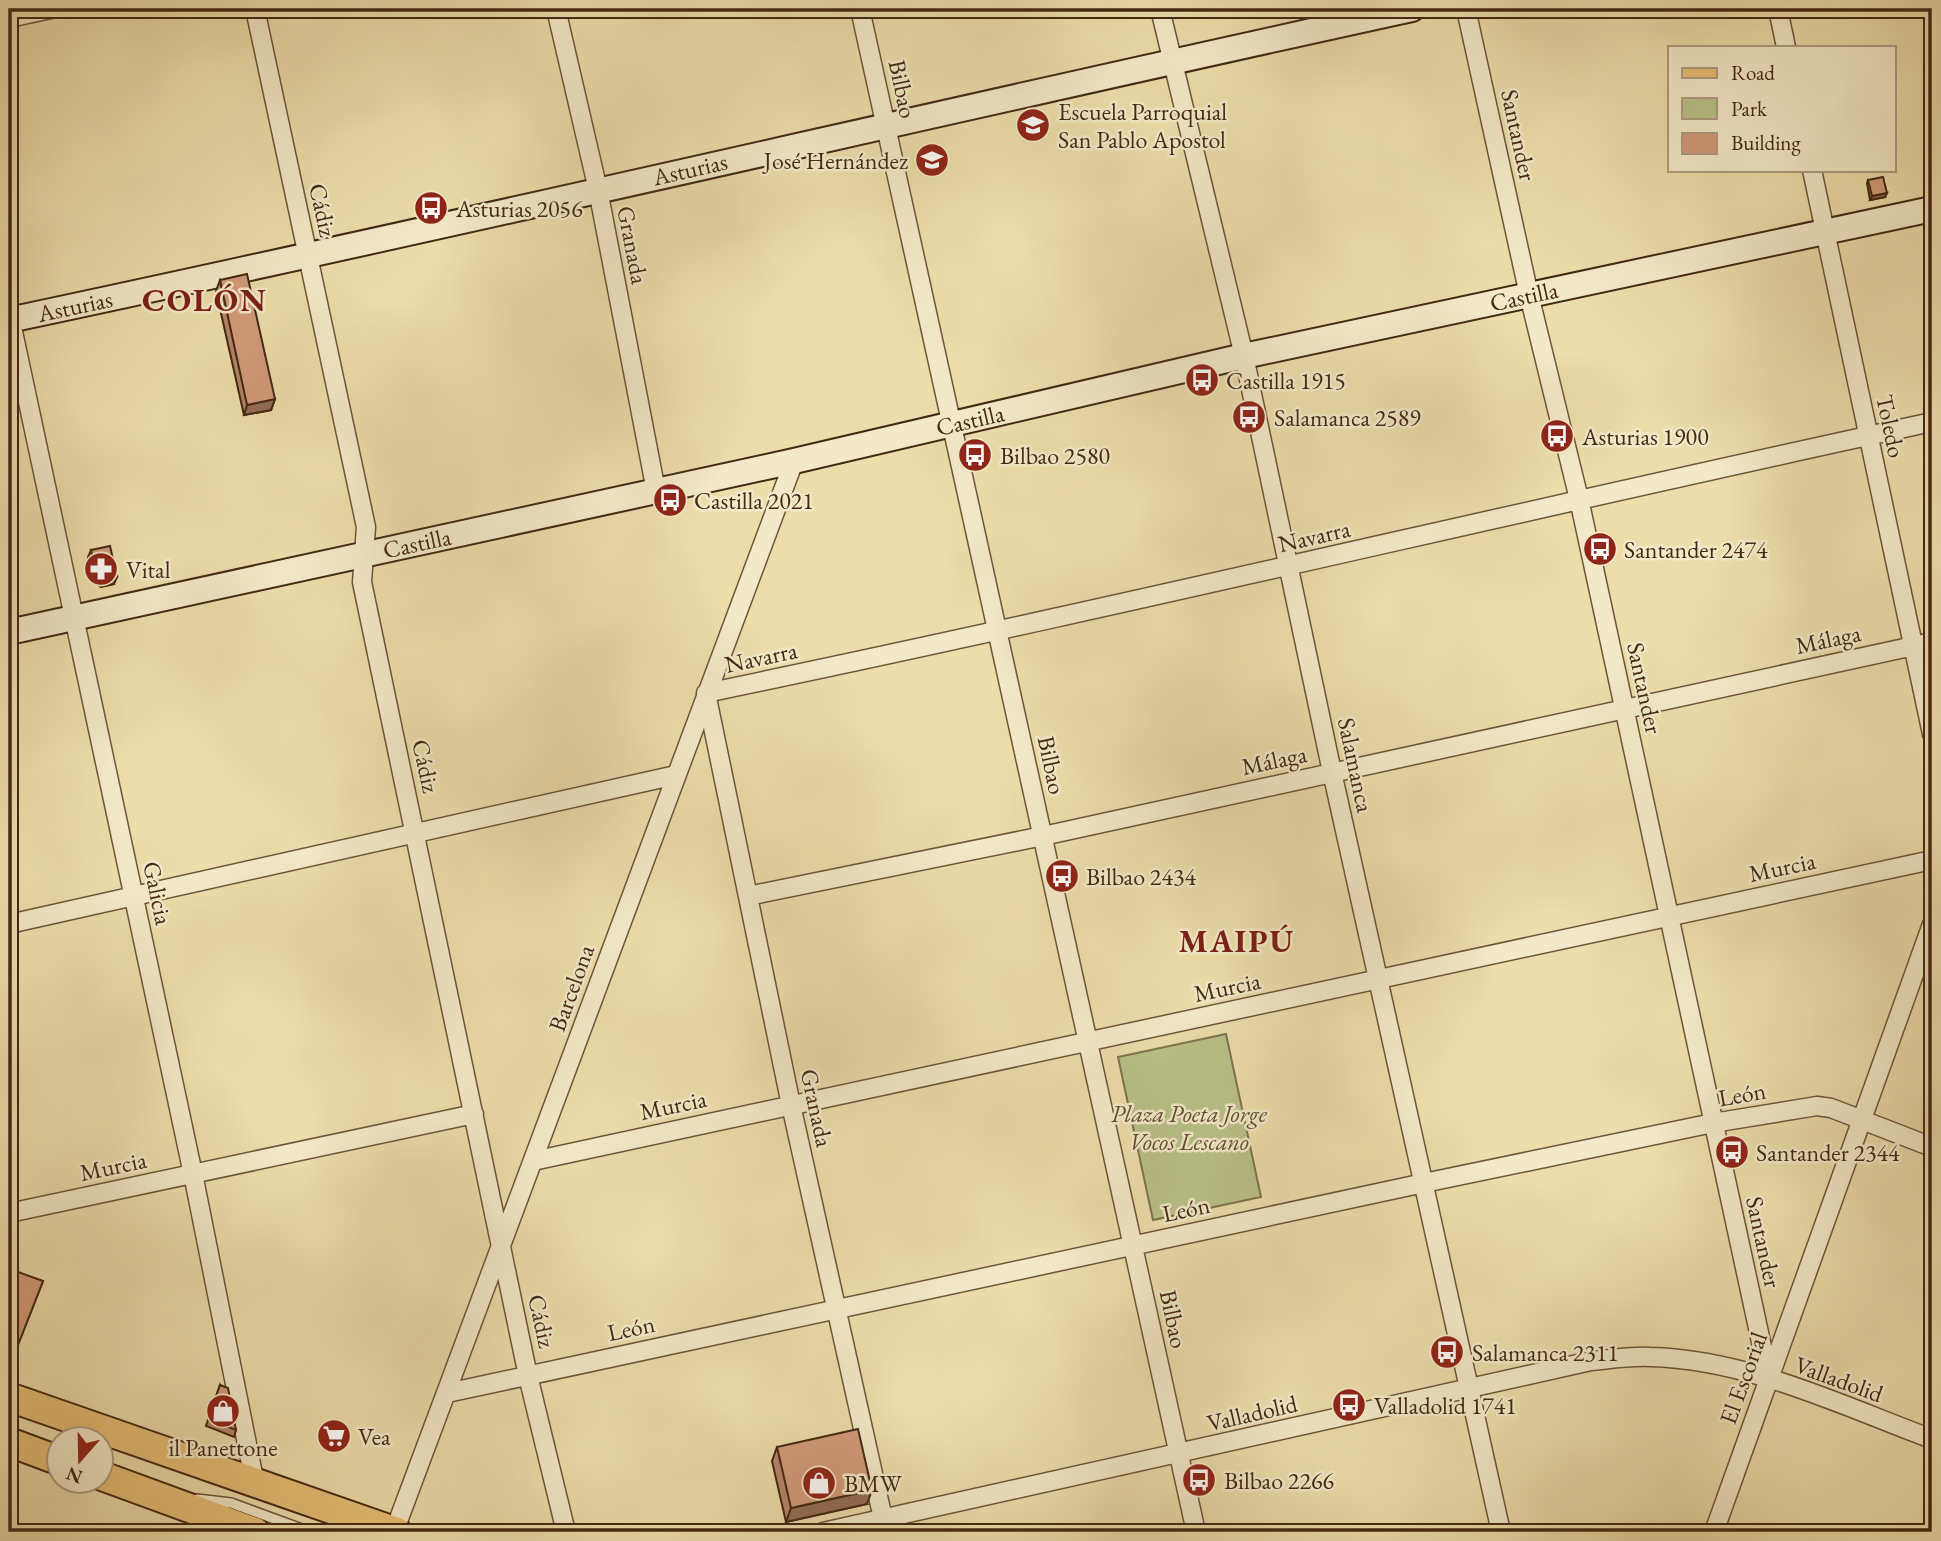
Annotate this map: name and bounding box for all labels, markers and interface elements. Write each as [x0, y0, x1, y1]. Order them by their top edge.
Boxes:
legend [1668, 46, 1896, 172]
street label: Bilbao [882, 57, 924, 121]
text: Road [1731, 59, 1775, 86]
street label: Santander [1494, 86, 1544, 184]
text: Park [1731, 95, 1768, 122]
place label: Escuela Parroquial San Pablo Apostol [1058, 96, 1227, 155]
school or university icon: Escuela Parroquial San Pablo Apostol [1014, 106, 1052, 144]
text: Building [1731, 129, 1801, 156]
school or university icon: José Hernández [913, 141, 951, 179]
street label: Asturias [649, 145, 730, 193]
place label: José Hernández [762, 145, 908, 176]
street label: Cádiz [302, 181, 344, 239]
bus stop icon: Asturias 2056 [412, 189, 450, 227]
place label: Asturias 2056 [455, 193, 583, 224]
street label: Granada [610, 203, 656, 287]
street label: Castilla [1487, 274, 1561, 318]
district label: COLÓN [142, 279, 268, 321]
street label: Asturias [34, 283, 115, 329]
bus stop icon: Castilla 1915 [1183, 361, 1221, 399]
place label: Castilla 1915 [1226, 365, 1346, 396]
street label: Toledo [1869, 391, 1913, 461]
street label: Castilla [933, 397, 1007, 443]
bus stop icon: Salamanca 2589 [1230, 398, 1268, 436]
place label: Salamanca 2589 [1274, 402, 1421, 433]
bus stop icon: Asturias 1900 [1538, 417, 1576, 455]
place label: Asturias 1900 [1581, 421, 1709, 452]
bus stop icon: Bilbao 2580 [956, 436, 994, 474]
place label: Bilbao 2580 [1000, 440, 1110, 471]
bus stop icon: Castilla 2021 [651, 481, 689, 519]
place label: Castilla 2021 [694, 485, 814, 516]
street label: Navarra [1275, 513, 1354, 559]
street label: Castilla [380, 521, 454, 565]
bus stop icon: Santander 2474 [1581, 530, 1619, 568]
place label: Santander 2474 [1624, 534, 1768, 565]
pharmacy icon: Vital [82, 550, 120, 588]
place label: Vital [126, 554, 171, 585]
street label: Málaga [1792, 617, 1864, 661]
street label: Navarra [722, 634, 801, 680]
street label: Santander [1620, 639, 1670, 737]
street label: Salamanca [1331, 715, 1381, 816]
street label: Bilbao [1031, 733, 1073, 797]
street label: Cádiz [405, 737, 447, 795]
street label: Málaga [1238, 738, 1310, 782]
street label: Murcia [1746, 845, 1819, 889]
bus stop icon: Bilbao 2434 [1043, 857, 1081, 895]
street label: Galicia [136, 859, 180, 928]
place label: Bilbao 2434 [1086, 861, 1196, 892]
district label: MAIPÚ [1179, 920, 1295, 962]
street label: Barcelona [541, 940, 601, 1036]
street label: Murcia [1191, 965, 1264, 1009]
street label: Granada [794, 1066, 840, 1150]
street label: León [1716, 1075, 1768, 1113]
street label: Murcia [637, 1083, 710, 1127]
park label: Plaza Poeta Jorge Vocos Lescano [1111, 1098, 1268, 1157]
bus stop icon: Santander 2344 [1713, 1133, 1751, 1171]
place label: Santander 2344 [1756, 1137, 1900, 1168]
street label: Murcia [77, 1144, 150, 1188]
street label: León [1159, 1189, 1213, 1229]
street label: Santander [1739, 1193, 1789, 1291]
street label: Bilbao [1153, 1287, 1195, 1351]
street label: Cádiz [521, 1292, 563, 1350]
street label: León [604, 1308, 658, 1348]
street label: El Escorial [1712, 1327, 1774, 1428]
bus stop icon: Salamanca 2311 [1428, 1333, 1466, 1371]
place label: Salamanca 2311 [1472, 1337, 1619, 1368]
street label: Valladolid [1791, 1349, 1888, 1410]
bus stop icon: Valladolid 1741 [1330, 1386, 1368, 1424]
street label: Valladolid [1204, 1387, 1301, 1438]
place label: Valladolid 1741 [1374, 1390, 1517, 1421]
shop icon: il Panettone [204, 1392, 242, 1430]
supermarket icon: Vea [315, 1417, 353, 1455]
place label: Vea [358, 1421, 391, 1452]
north arrow [46, 1426, 116, 1496]
place label: il Panettone [168, 1432, 278, 1463]
text: N [62, 1461, 86, 1490]
bus stop icon: Bilbao 2266 [1180, 1461, 1218, 1499]
shop icon: BMW [800, 1464, 838, 1502]
place label: Bilbao 2266 [1224, 1465, 1334, 1496]
place label: BMW [844, 1468, 903, 1499]

